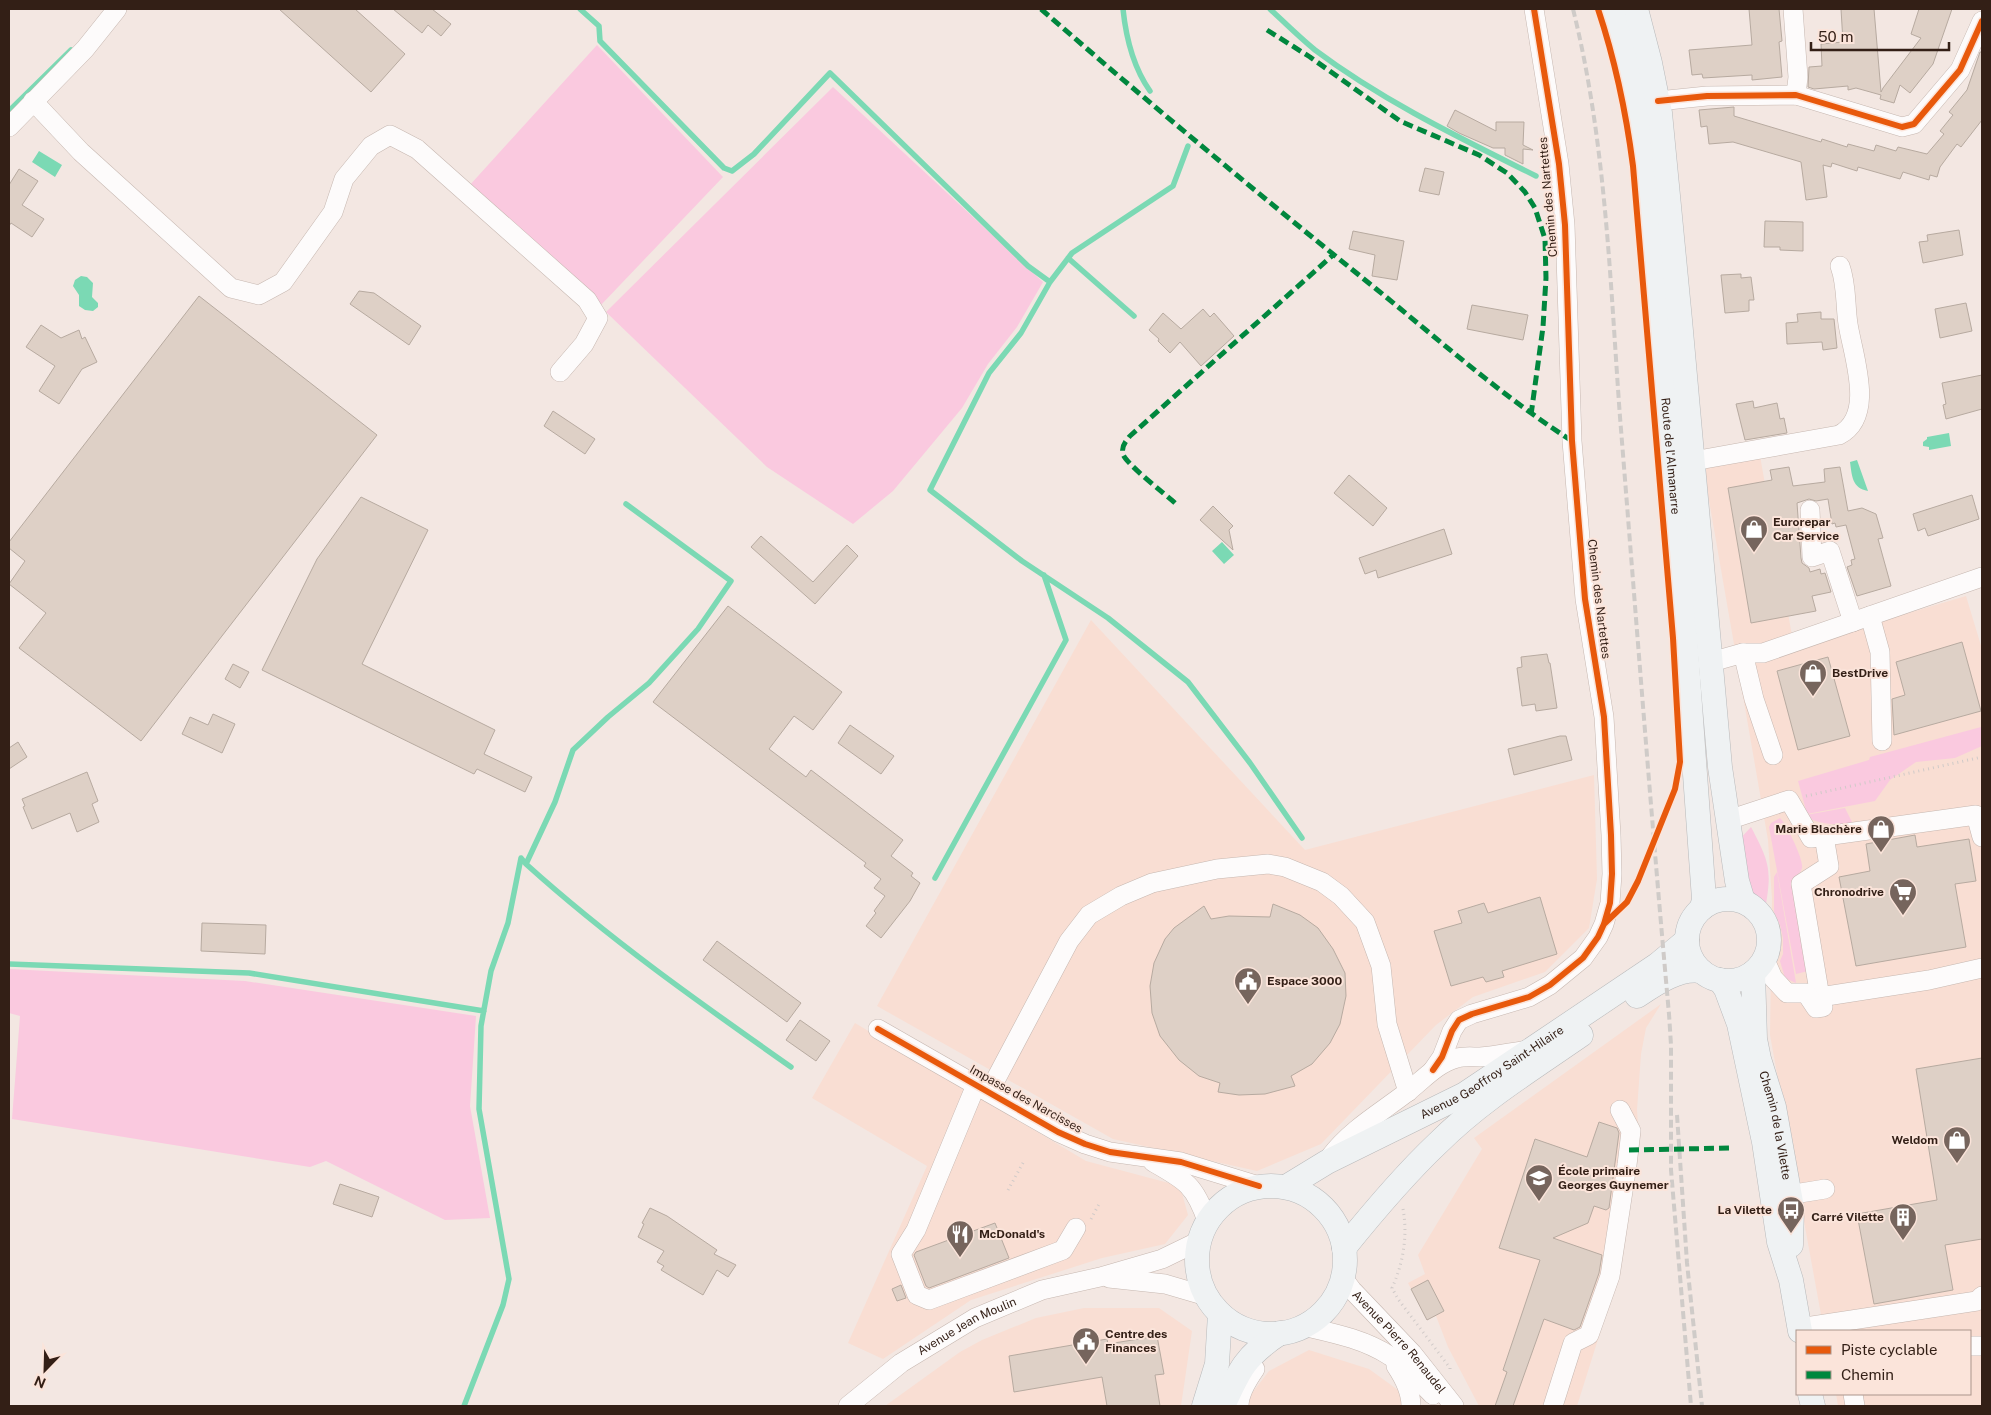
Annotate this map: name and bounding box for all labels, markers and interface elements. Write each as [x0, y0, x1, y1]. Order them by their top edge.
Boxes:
scale bar [1811, 20, 1948, 52]
text: 50 m [1818, 28, 1853, 45]
street label: Chemin des Nartettes [1536, 136, 1560, 258]
street label: Route de l'Almanarre [1658, 397, 1683, 515]
shop icon: Eurorepar Car Service [1739, 514, 1769, 553]
place label: Eurorepar Car Service [1773, 515, 1839, 543]
street label: Chemin des Nartettes [1585, 538, 1613, 660]
shop icon: BestDrive [1798, 658, 1828, 697]
place label: BestDrive [1832, 666, 1888, 680]
shop icon: Marie Blachère [1866, 814, 1896, 853]
place label: Marie Blachère [1775, 822, 1862, 836]
supermarket icon: Chronodrive [1888, 877, 1918, 916]
place label: Chronodrive [1814, 885, 1884, 899]
public building icon: Espace 3000 [1233, 966, 1263, 1005]
place label: Espace 3000 [1267, 974, 1342, 988]
street label: Avenue Geoffroy Saint-Hilaire [1418, 1023, 1566, 1122]
street label: Impasse des Narcisses [967, 1062, 1085, 1136]
street label: Chemin de la Vilette [1756, 1069, 1794, 1181]
shop icon: Weldom [1942, 1125, 1972, 1164]
place label: Weldom [1892, 1133, 1938, 1147]
school or university icon: École primaire Georges Guynemer [1524, 1163, 1554, 1202]
place label: École primaire Georges Guynemer [1558, 1164, 1669, 1192]
bus stop icon: La Vilette [1776, 1195, 1806, 1234]
building icon: Carré Vilette [1888, 1202, 1918, 1241]
place label: La Vilette [1718, 1203, 1772, 1217]
place label: Carré Vilette [1811, 1210, 1884, 1224]
restaurant icon: McDonald's [945, 1219, 975, 1258]
place label: McDonald's [979, 1227, 1045, 1241]
street label: Avenue Pierre Renaudel [1349, 1288, 1449, 1397]
street label: Avenue Jean Moulin [915, 1295, 1018, 1358]
public building icon: Centre des Finances [1071, 1326, 1101, 1365]
place label: Centre des Finances [1105, 1327, 1167, 1355]
legend [1796, 1330, 1971, 1395]
text: Piste cyclable [1841, 1341, 1938, 1358]
north arrow [20, 1345, 70, 1395]
text: Chemin [1841, 1366, 1894, 1383]
text: N [32, 1372, 48, 1391]

